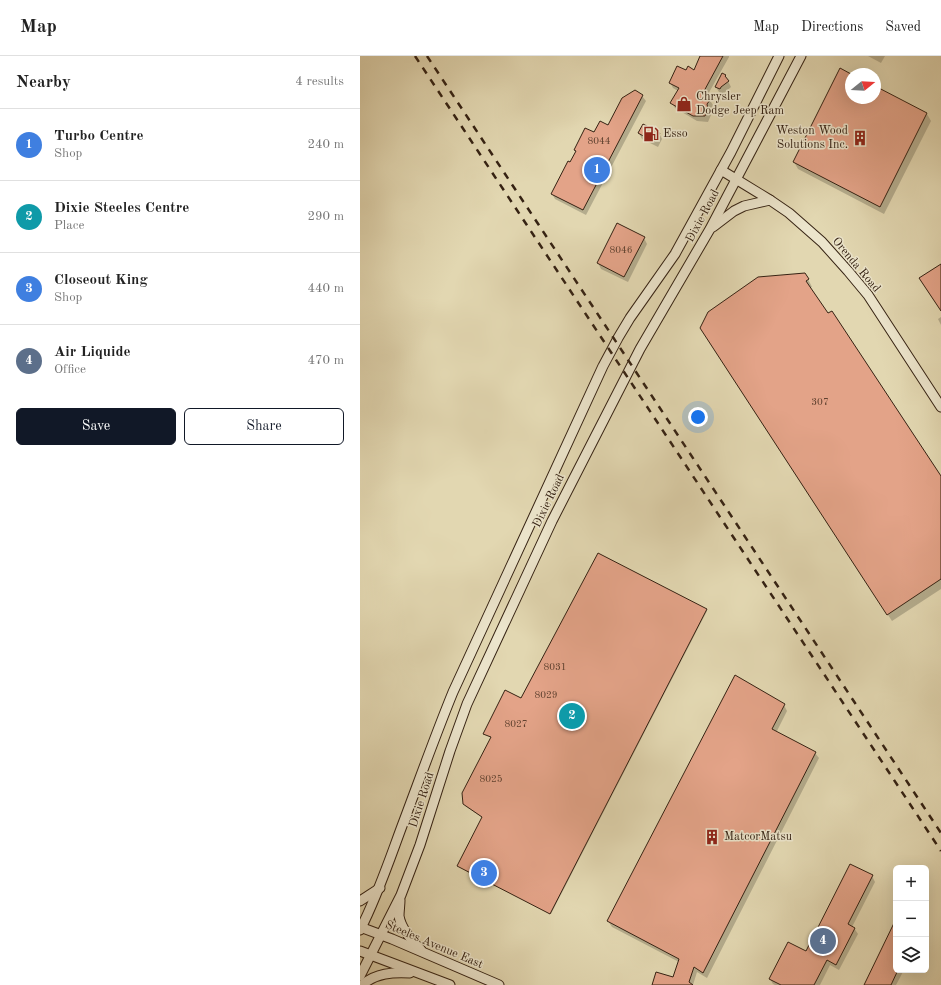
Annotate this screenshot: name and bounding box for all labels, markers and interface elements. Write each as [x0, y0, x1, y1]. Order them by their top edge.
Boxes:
text: Map [20, 18, 57, 37]
text: Map [753, 20, 779, 34]
text: Directions [801, 20, 863, 34]
text: Saved [885, 20, 921, 34]
north arrow [845, 68, 881, 104]
text: Nearby [16, 74, 71, 91]
text: 4 results [295, 75, 344, 88]
place label: Chrysler Dodge Jeep Ram [696, 91, 785, 117]
shop icon: Chrysler Dodge Jeep Ram [675, 95, 693, 113]
fuel station icon: Esso [642, 125, 660, 143]
place label: Weston Wood Solutions Inc. [776, 125, 848, 151]
place label: Esso [663, 128, 688, 140]
text: Turbo Centre [54, 129, 144, 144]
building icon: Weston Wood Solutions Inc. [851, 129, 869, 147]
house number: 8044 [587, 136, 611, 146]
text: 1 [25, 138, 33, 151]
text: 240 m [307, 138, 344, 151]
text: Shop [54, 147, 82, 160]
pin: 1 [584, 155, 610, 185]
street label: Dixie Road [684, 188, 722, 244]
text: Dixie Steeles Centre [54, 201, 189, 216]
text: 2 [25, 210, 33, 223]
text: 290 m [307, 210, 344, 223]
text: Place [54, 219, 84, 232]
street label: Orenda Road [830, 235, 882, 295]
house number: 8046 [609, 245, 633, 255]
text: Closeout King [54, 273, 148, 288]
text: 3 [25, 282, 33, 295]
text: 440 m [307, 282, 344, 295]
text: Shop [54, 291, 82, 304]
text: Air Liquide [54, 345, 131, 360]
text: 4 [25, 354, 33, 367]
text: 470 m [307, 354, 344, 367]
text: Office [54, 363, 86, 376]
house number: 307 [811, 397, 829, 407]
your location [688, 407, 708, 427]
button: Save [16, 408, 176, 445]
button: Share [184, 408, 344, 445]
street label: Dixie Road [531, 472, 567, 530]
house number: 8031 [543, 662, 567, 672]
house number: 8029 [534, 690, 558, 700]
pin: 2 [559, 701, 585, 731]
house number: 8027 [504, 719, 528, 729]
street label: Dixie Road [407, 771, 437, 829]
house number: 8025 [479, 774, 503, 784]
building icon: MatcorMatsu [703, 828, 721, 846]
place label: MatcorMatsu [724, 831, 793, 843]
pin: 3 [471, 858, 497, 888]
map controls [893, 865, 929, 973]
button: + [893, 865, 929, 901]
button: − [893, 901, 929, 937]
street label: Steeles Avenue East [383, 919, 485, 971]
pin: 4 [810, 926, 836, 956]
button: layers [893, 937, 929, 973]

